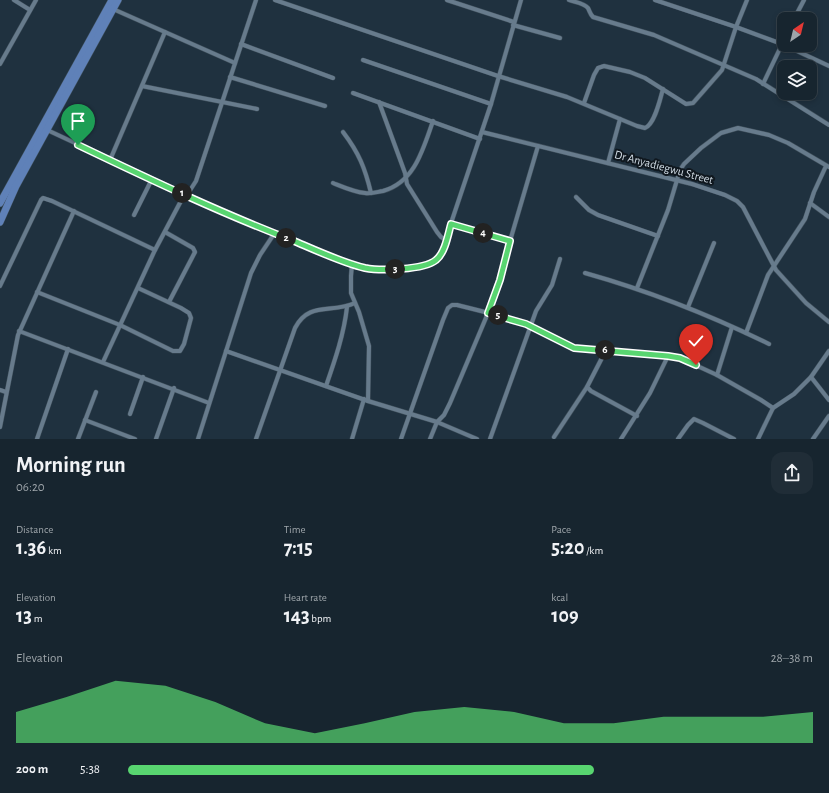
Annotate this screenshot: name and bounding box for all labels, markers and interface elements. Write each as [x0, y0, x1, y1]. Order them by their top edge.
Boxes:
north arrow [777, 12, 817, 52]
map controls [777, 12, 817, 100]
button: layers [777, 60, 817, 100]
pin [61, 104, 95, 145]
icon: arrive [67, 110, 89, 132]
street label: Dr Anyadiegwu Street [613, 148, 715, 187]
pin: 1 [172, 183, 192, 203]
text: 1 [180, 187, 184, 198]
pin: 4 [473, 223, 493, 243]
text: 4 [480, 227, 486, 238]
pin: 2 [276, 228, 296, 248]
text: 2 [283, 232, 289, 243]
pin: 3 [385, 259, 405, 279]
text: 3 [393, 263, 397, 274]
pin: 5 [488, 305, 508, 325]
text: 5 [496, 309, 500, 320]
pin [679, 324, 713, 365]
icon: check [685, 330, 707, 352]
pin: 6 [595, 340, 615, 360]
text: 6 [602, 344, 608, 355]
button: share [771, 452, 813, 494]
text: Morning run [16, 454, 126, 476]
text: 06:20 [16, 481, 45, 494]
text: Distance [16, 524, 53, 535]
text: Time [284, 524, 306, 535]
text: Pace [551, 524, 571, 535]
text: 1.36 [16, 538, 46, 558]
text: 7:15 [284, 538, 313, 558]
text: 5:20 [551, 538, 584, 558]
text: km [46, 545, 62, 556]
text: /km [584, 545, 603, 556]
text: Elevation [16, 592, 56, 603]
text: Heart rate [284, 592, 327, 603]
text: kcal [551, 592, 568, 603]
text: 13 [16, 606, 32, 626]
text: 143 [284, 606, 310, 626]
text: 109 [551, 606, 579, 626]
text: m [32, 613, 42, 624]
text: bpm [310, 613, 331, 624]
text: Elevation [16, 652, 63, 665]
text: 28–38 m [771, 652, 813, 665]
text: 200 m [16, 763, 48, 776]
text: 5:38 [80, 763, 100, 776]

